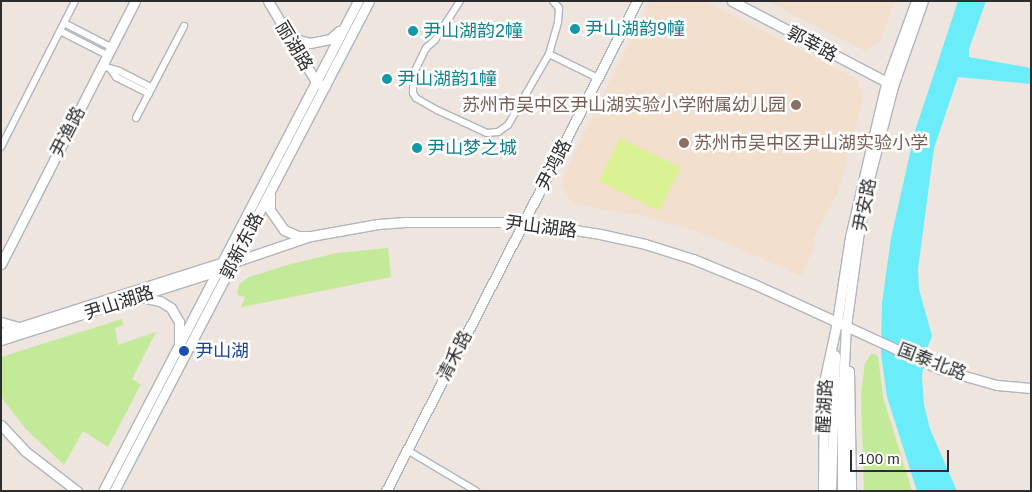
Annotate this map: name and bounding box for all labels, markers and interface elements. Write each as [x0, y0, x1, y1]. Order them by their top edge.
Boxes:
street label: 丽湖路 [271, 17, 317, 75]
place label: 尹山湖韵9幢 [585, 18, 685, 40]
place label: 尹山湖韵2幢 [423, 20, 523, 42]
street label: 郭莘路 [783, 22, 841, 66]
marker: 尹山湖韵9幢 [569, 23, 581, 35]
marker: 尹山湖韵2幢 [407, 25, 419, 37]
place label: 尹山湖韵1幢 [397, 68, 497, 90]
marker: 尹山湖韵1幢 [381, 73, 393, 85]
place label: 苏州市吴中区尹山湖实验小学附属幼儿园 [462, 94, 786, 116]
marker: 苏州市吴中区尹山湖实验小学附属幼儿园 [790, 99, 802, 111]
street label: 尹渔路 [46, 103, 90, 161]
place label: 苏州市吴中区尹山湖实验小学 [694, 132, 928, 154]
street label: 尹鸿路 [532, 136, 576, 194]
place label: 尹山梦之城 [427, 137, 517, 159]
marker: 苏州市吴中区尹山湖实验小学 [678, 137, 690, 149]
marker: 尹山梦之城 [411, 142, 423, 154]
street label: 尹安路 [849, 176, 881, 234]
street label: 郭新东路 [216, 209, 268, 283]
street label: 尹山湖路 [504, 212, 578, 242]
street label: 尹山湖路 [81, 282, 157, 324]
street label: 清禾路 [433, 327, 477, 385]
street label: 国泰北路 [895, 339, 969, 385]
place label: 尹山湖 [195, 340, 249, 362]
marker: 尹山湖 [177, 344, 191, 358]
street label: 醒湖路 [813, 378, 837, 434]
scale bar [852, 440, 951, 472]
text: 100 m [858, 450, 900, 467]

